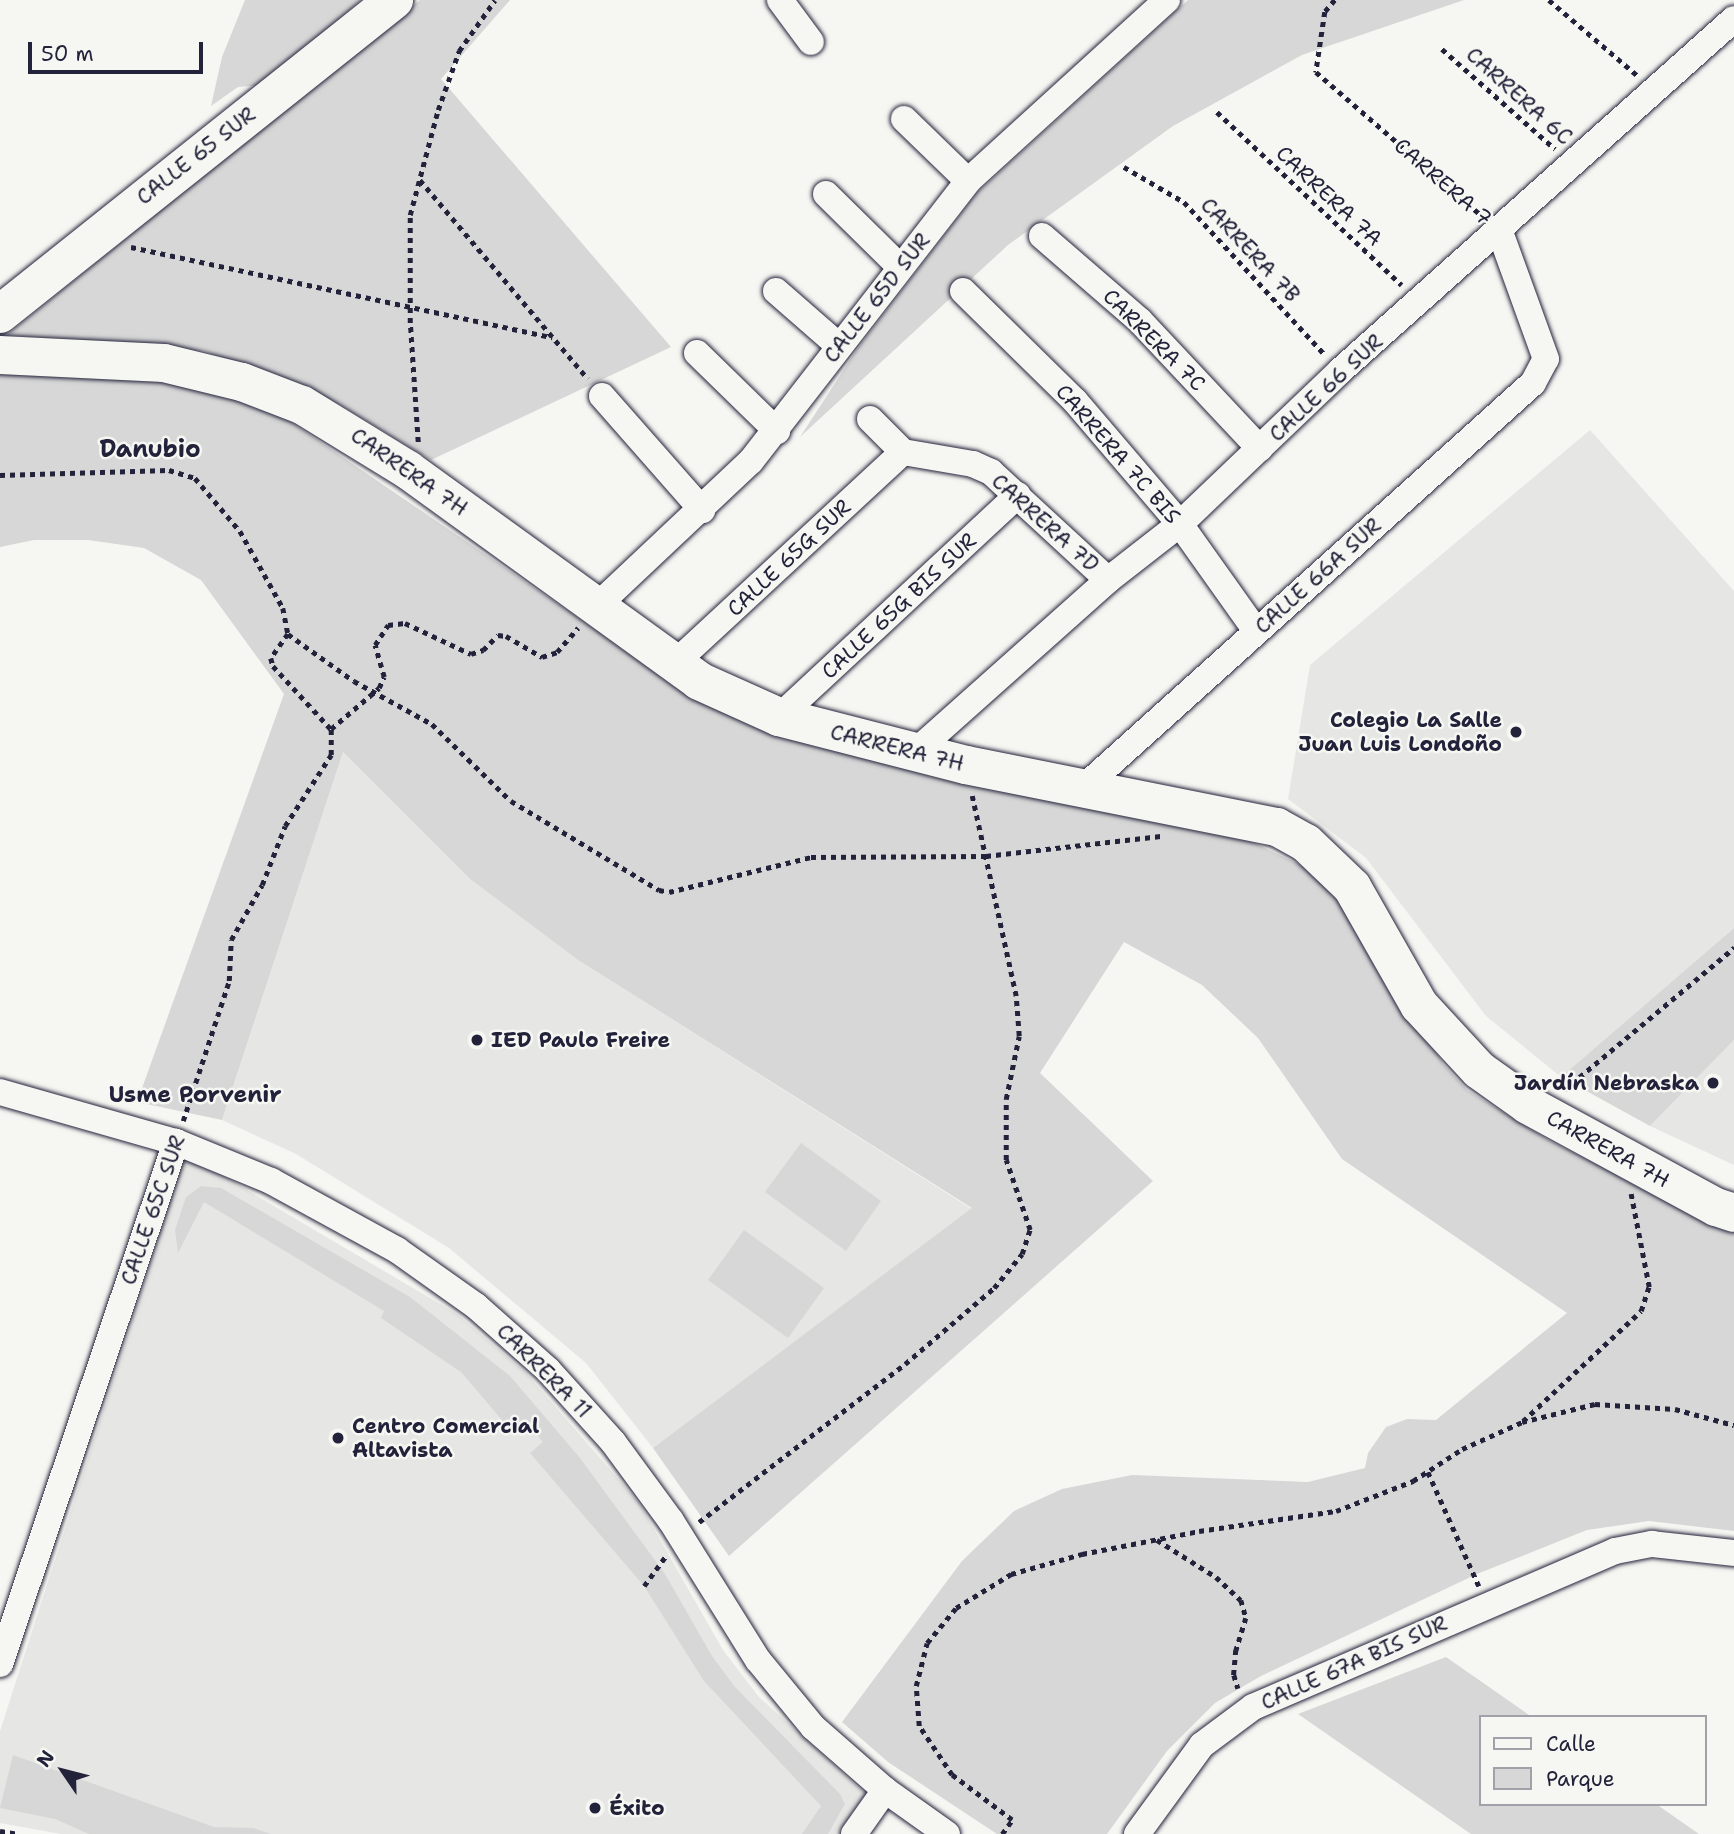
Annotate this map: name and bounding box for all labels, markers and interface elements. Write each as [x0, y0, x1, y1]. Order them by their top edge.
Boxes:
scale bar [32, 28, 206, 72]
text: 50 m [41, 40, 94, 68]
street label: CARRERA 6C [1461, 42, 1577, 150]
street label: CALLE 65 SUR [132, 102, 260, 210]
street label: CARRERA 7 [1389, 133, 1497, 231]
street label: CARRERA 7A [1271, 141, 1387, 251]
street label: CARRERA 7B [1195, 193, 1305, 307]
street label: CALLE 65D SUR [819, 228, 935, 368]
street label: CARRERA 7C [1098, 284, 1210, 396]
street label: CALLE 66 SUR [1264, 329, 1388, 447]
street label: CARRERA 7C BIS [1051, 379, 1185, 529]
street label: CARRERA 7H [346, 423, 472, 521]
district label: Danubio [99, 436, 201, 464]
street label: CARRERA 7D [986, 468, 1104, 578]
street label: CALLE 65G SUR [722, 494, 856, 622]
street label: CALLE 66A SUR [1250, 513, 1386, 639]
street label: CALLE 65G BIS SUR [817, 528, 981, 684]
place label: Colegio La Salle Juan Luis Londoño [1298, 707, 1502, 757]
street label: CARRERA 7H [828, 719, 966, 777]
marker: Colegio La Salle Juan Luis Londoño [1508, 724, 1524, 740]
place label: IED Paulo Freire [491, 1027, 670, 1053]
marker: IED Paulo Freire [469, 1032, 485, 1048]
place label: Jardín Nebraska [1514, 1070, 1699, 1096]
marker: Jardín Nebraska [1705, 1075, 1721, 1091]
district label: Usme Porvenir [108, 1080, 282, 1108]
street label: CARRERA 7H [1542, 1105, 1674, 1193]
street label: CALLE 65C SUR [116, 1132, 190, 1288]
street label: CARRERA 11 [492, 1319, 596, 1423]
place label: Centro Comercial Altavista [352, 1413, 539, 1463]
marker: Centro Comercial Altavista [330, 1430, 346, 1446]
street label: CALLE 67A BIS SUR [1257, 1611, 1451, 1715]
legend [1478, 1715, 1706, 1806]
text: Calle [1546, 1730, 1596, 1758]
north arrow [28, 1736, 98, 1806]
text: N [31, 1745, 60, 1772]
text: Parque [1546, 1765, 1615, 1793]
place label: Éxito [609, 1795, 665, 1821]
marker: Éxito [587, 1800, 603, 1816]

